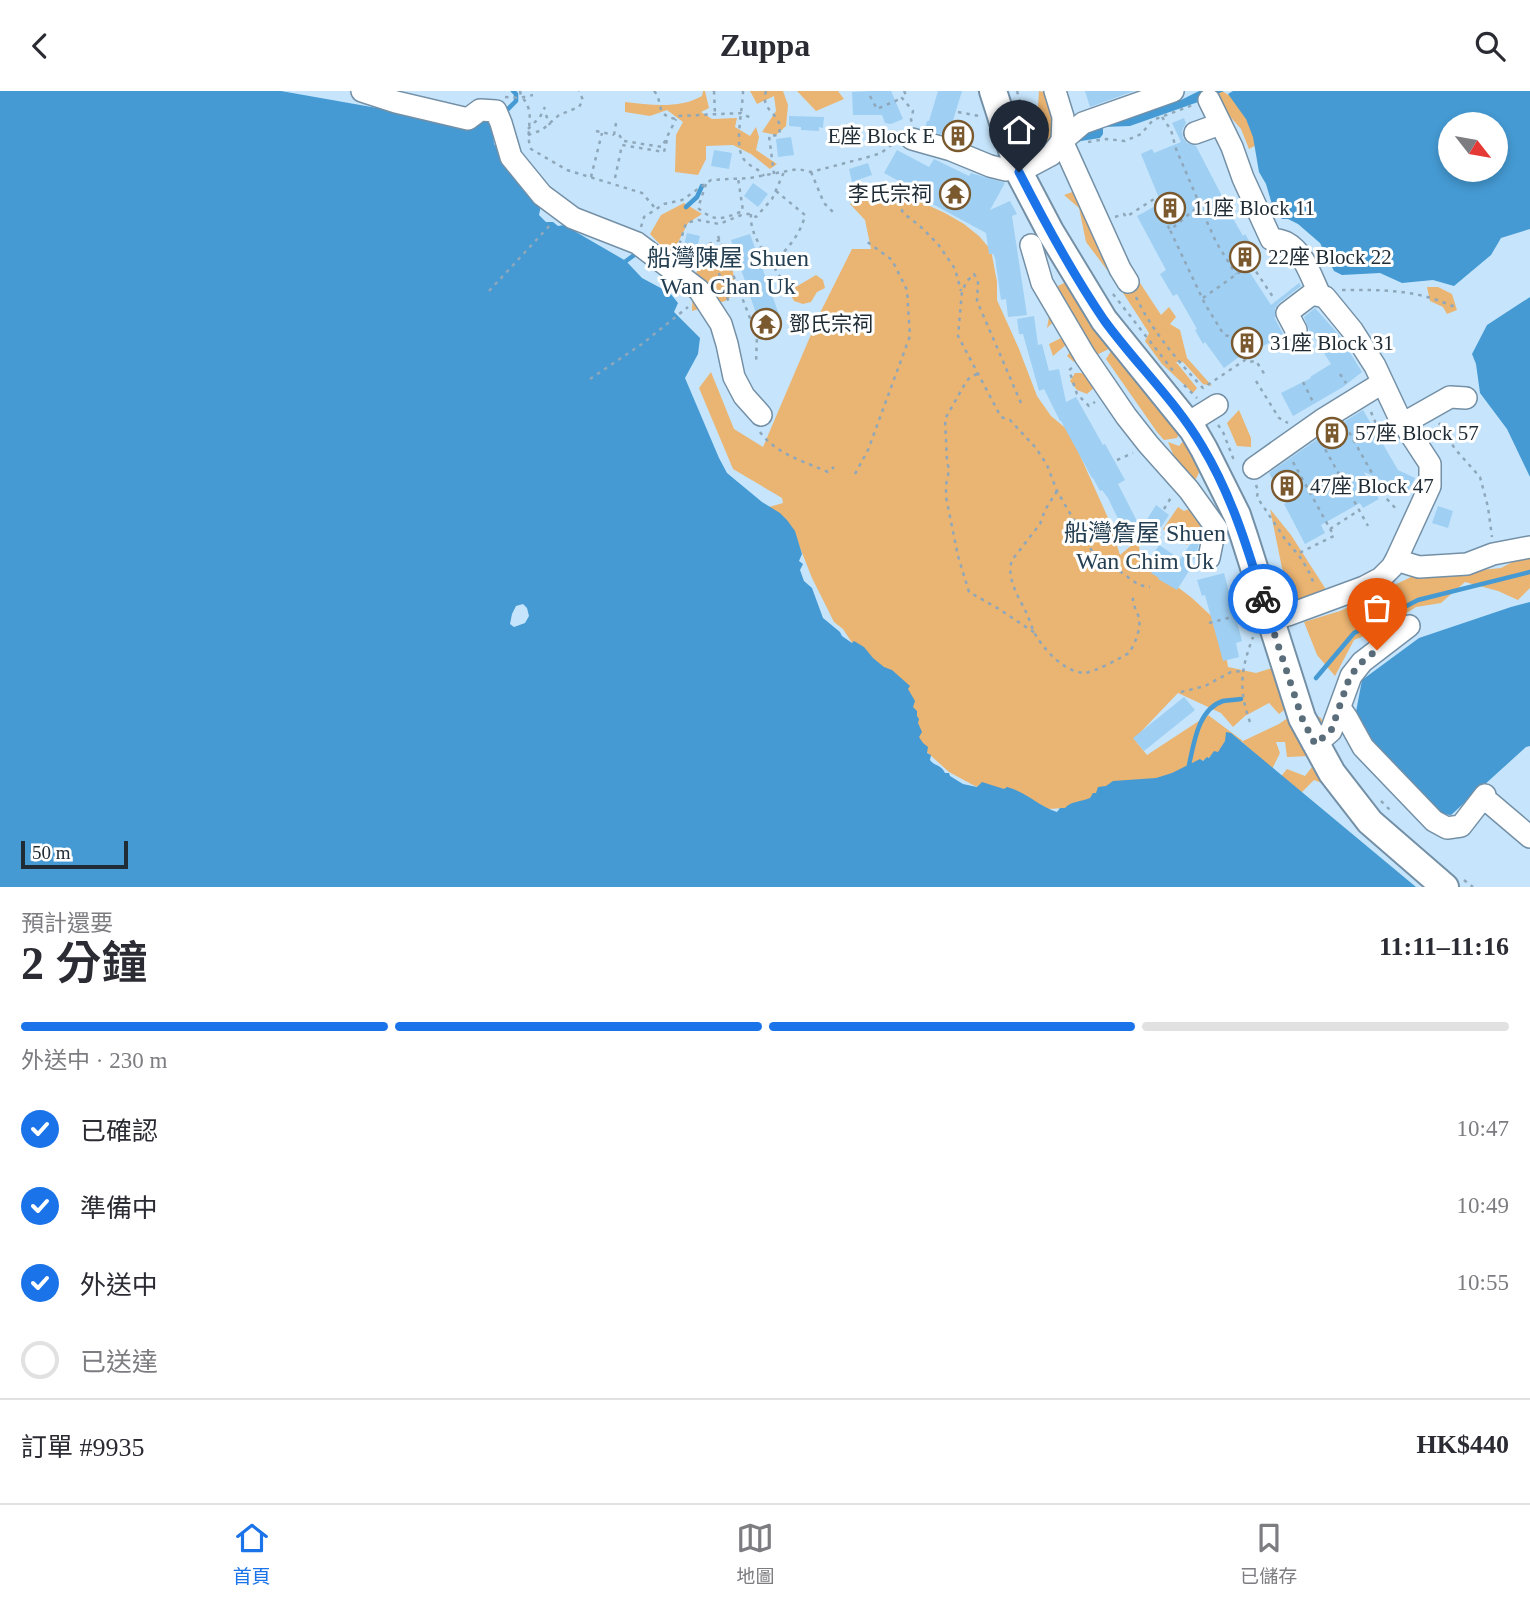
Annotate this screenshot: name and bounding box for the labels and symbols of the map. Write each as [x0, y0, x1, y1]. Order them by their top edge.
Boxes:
pin [989, 100, 1049, 172]
north arrow [1438, 112, 1508, 182]
building icon: E座 Block E [941, 119, 975, 153]
place label: E座 Block E [828, 124, 935, 148]
temple icon: 李氏宗祠 [938, 177, 972, 211]
place label: 李氏宗祠 [848, 182, 932, 206]
building icon: 11座 Block 11 [1153, 191, 1187, 225]
place label: 11座 Block 11 [1193, 196, 1315, 220]
building icon: 22座 Block 22 [1228, 240, 1262, 274]
district label: 船灣陳屋 Shuen Wan Chan Uk [647, 245, 809, 299]
place label: 22座 Block 22 [1268, 245, 1392, 269]
temple icon: 鄧氏宗祠 [749, 307, 783, 341]
place label: 鄧氏宗祠 [789, 312, 873, 336]
building icon: 31座 Block 31 [1230, 326, 1264, 360]
place label: 31座 Block 31 [1270, 331, 1394, 355]
building icon: 57座 Block 57 [1315, 416, 1349, 450]
place label: 57座 Block 57 [1355, 421, 1479, 445]
building icon: 47座 Block 47 [1270, 469, 1304, 503]
place label: 47座 Block 47 [1310, 474, 1434, 498]
district label: 船灣詹屋 Shuen Wan Chim Uk [1064, 520, 1226, 574]
courier [1228, 564, 1298, 634]
pin [1347, 578, 1407, 650]
scale bar [21, 838, 128, 870]

